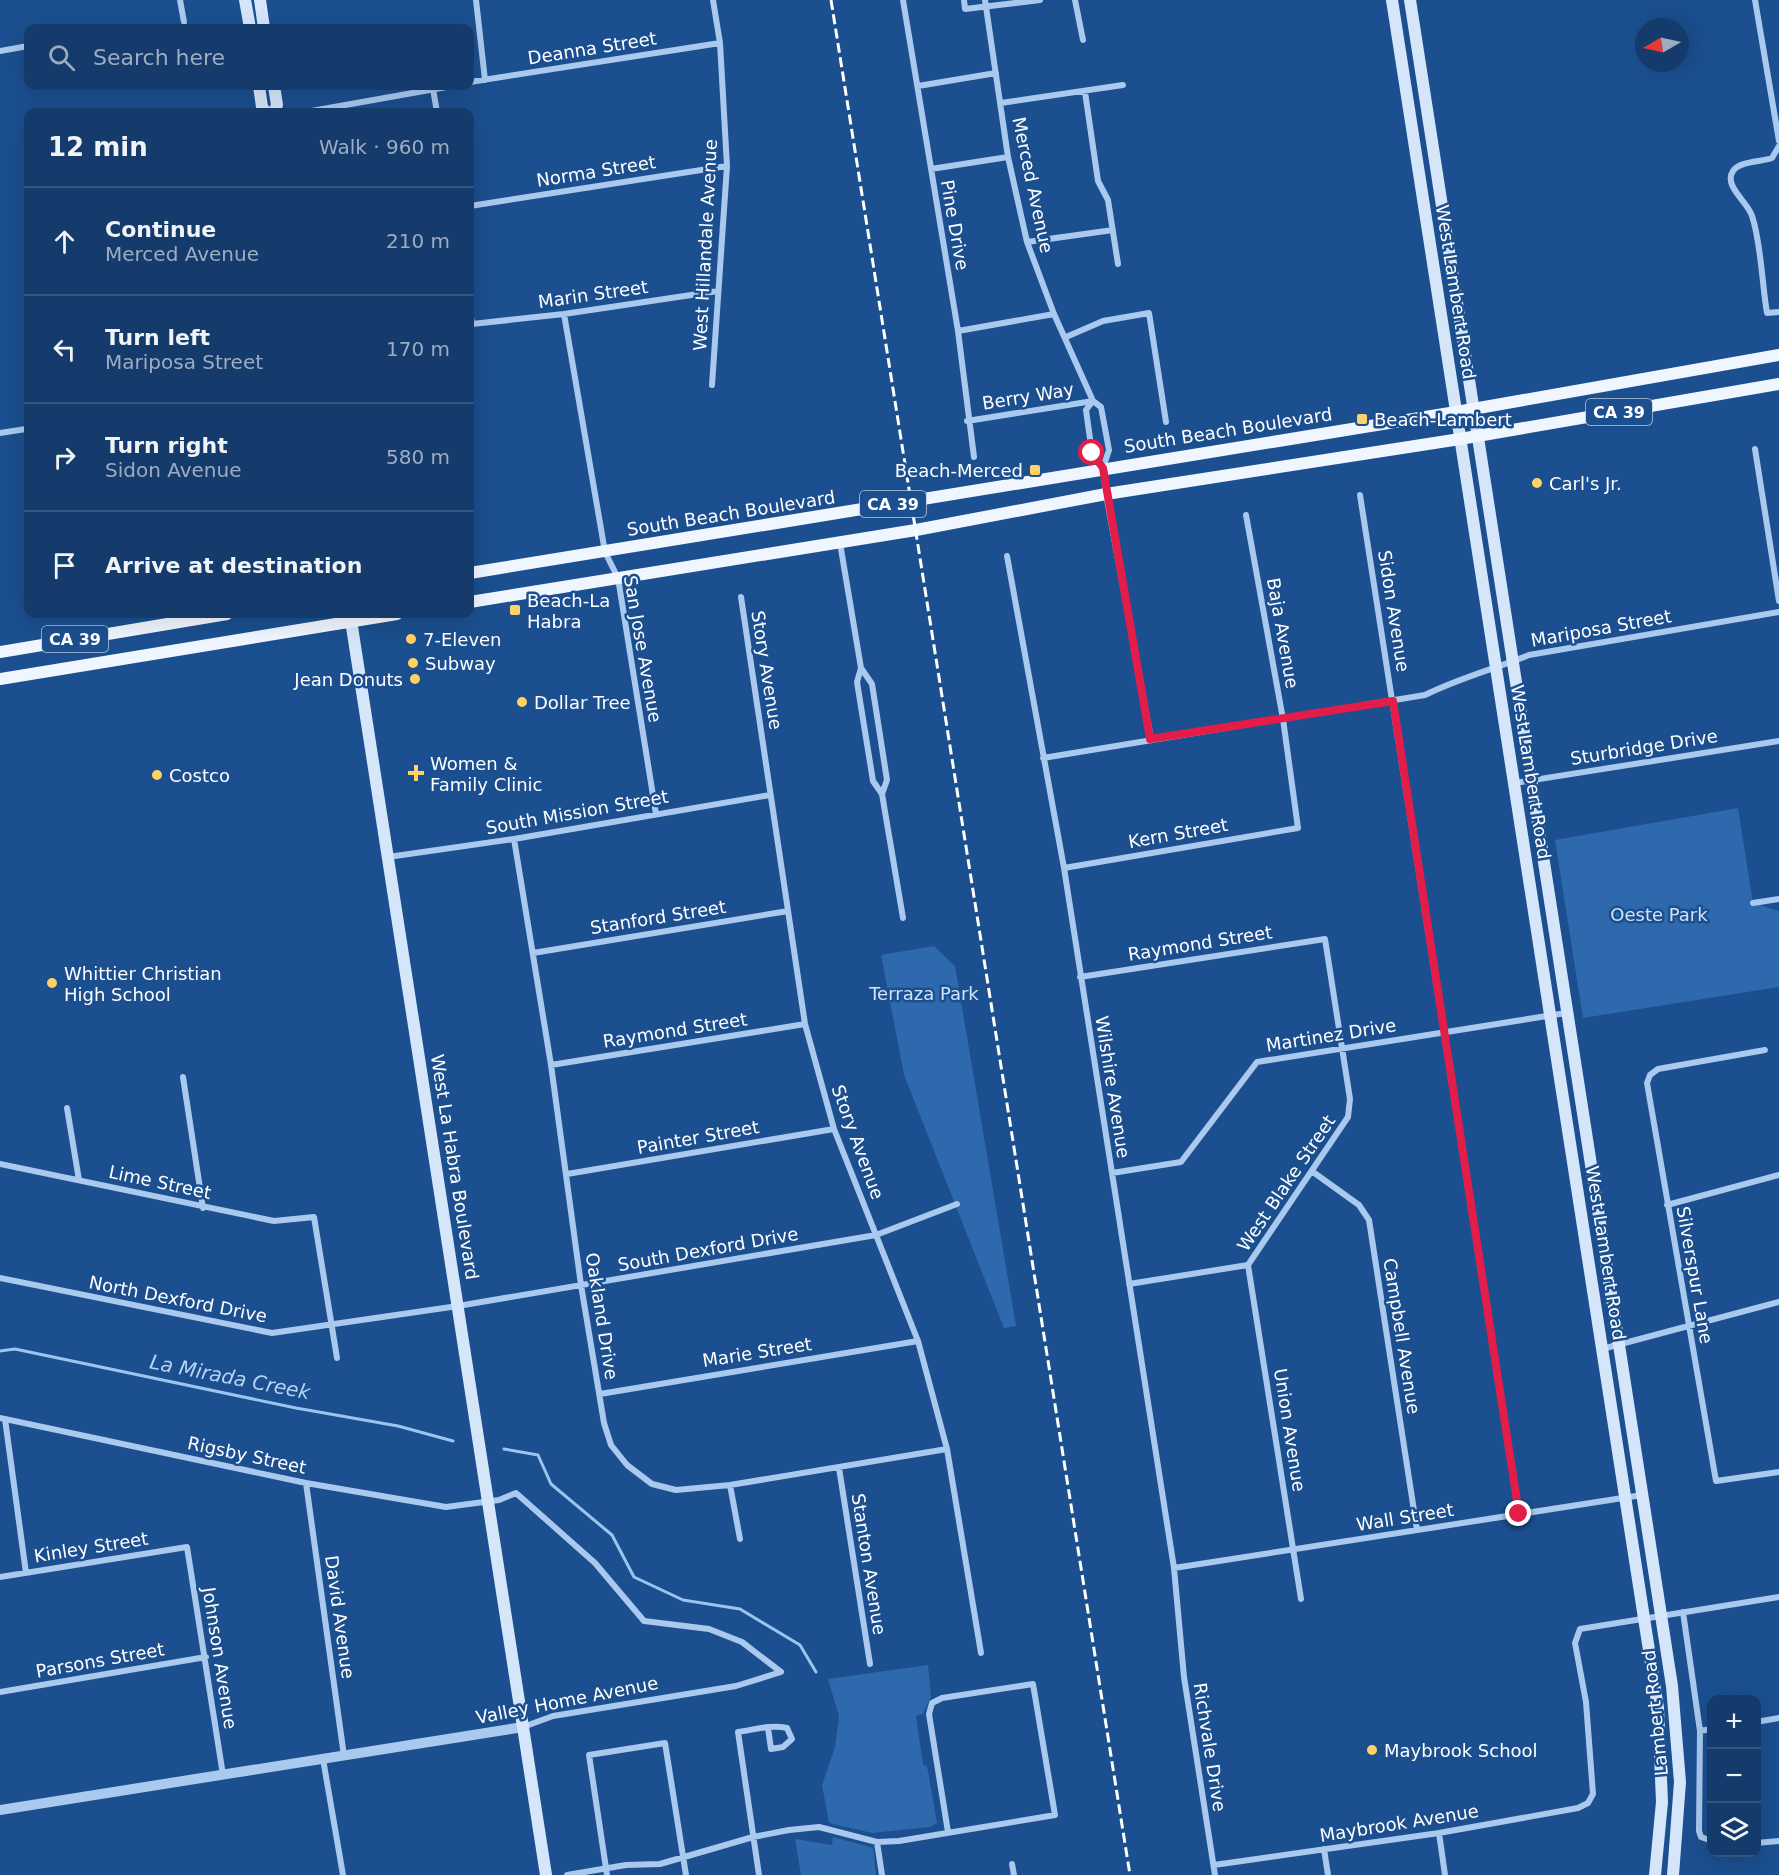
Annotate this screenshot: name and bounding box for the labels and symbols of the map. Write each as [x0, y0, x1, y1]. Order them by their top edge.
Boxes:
north arrow [1635, 18, 1689, 72]
street label: Deanna Street [526, 27, 658, 69]
street label: Merced Avenue [1008, 115, 1058, 255]
street label: West Hillandale Avenue [689, 139, 721, 351]
street label: Norma Street [535, 151, 657, 191]
street label: Pine Drive [937, 178, 973, 272]
street label: West Lambert Road [1432, 203, 1480, 381]
street label: Marin Street [537, 276, 649, 312]
street label: Berry Way [981, 378, 1076, 414]
road number: CA 39 [1586, 399, 1652, 425]
street label: South Beach Boulevard [1122, 403, 1334, 457]
place label: Beach-Lambert [1374, 409, 1512, 430]
marker: Beach-Lambert [1355, 412, 1369, 426]
route start [1078, 439, 1104, 465]
place label: Beach-Merced [895, 460, 1023, 481]
marker: Beach-Merced [1028, 463, 1042, 477]
place label: Carl's Jr. [1549, 473, 1622, 494]
marker: Carl's Jr. [1530, 476, 1544, 490]
street label: South Beach Boulevard [625, 486, 837, 540]
road number: CA 39 [860, 491, 926, 517]
street label: Sidon Avenue [1374, 549, 1414, 673]
street label: San Jose Avenue [620, 574, 666, 724]
street label: Baja Avenue [1263, 576, 1303, 690]
place label: Beach-La Habra [527, 590, 610, 632]
marker: Beach-La Habra [508, 603, 522, 617]
street label: Mariposa Street [1529, 605, 1673, 651]
street label: Story Avenue [747, 609, 787, 731]
road number: CA 39 [42, 626, 108, 652]
place label: 7-Eleven [423, 629, 502, 650]
marker: 7-Eleven [404, 632, 418, 646]
place label: Subway [425, 653, 496, 674]
marker: Subway [406, 656, 420, 670]
place label: Jean Donuts [293, 669, 403, 690]
marker: Jean Donuts [408, 672, 422, 686]
street label: West Lambert Road [1507, 683, 1555, 861]
place label: Dollar Tree [534, 692, 631, 713]
marker: Dollar Tree [515, 695, 529, 709]
street label: Sturbridge Drive [1569, 725, 1719, 769]
place label: Women & Family Clinic [430, 753, 543, 795]
marker: Women & Family Clinic [407, 764, 425, 782]
place label: Costco [169, 765, 230, 786]
marker: Costco [150, 768, 164, 782]
street label: South Mission Street [484, 786, 670, 838]
street label: Kern Street [1126, 814, 1230, 852]
street label: Stanford Street [589, 896, 727, 938]
park label: Oeste Park [1610, 904, 1708, 925]
street label: Raymond Street [1126, 921, 1274, 965]
place label: Whittier Christian High School [64, 963, 222, 1005]
marker: Whittier Christian High School [45, 976, 59, 990]
park label: Terraza Park [868, 983, 979, 1004]
street label: Raymond Street [601, 1008, 749, 1052]
street label: Wilshire Avenue [1091, 1014, 1135, 1160]
street label: Martinez Drive [1264, 1014, 1398, 1056]
street label: West La Habra Boulevard [427, 1053, 483, 1281]
street label: Story Avenue [828, 1082, 888, 1202]
street label: West Blake Street [1233, 1111, 1339, 1255]
street label: Painter Street [635, 1116, 761, 1158]
street label: Lime Street [107, 1161, 213, 1203]
street label: West Lambert Road [1582, 1164, 1630, 1342]
street label: Silverspur Lane [1673, 1205, 1717, 1345]
street label: South Dexford Drive [616, 1223, 800, 1275]
street label: Oakland Drive [582, 1251, 622, 1381]
street label: Campbell Avenue [1379, 1256, 1425, 1416]
street label: North Dexford Drive [87, 1271, 269, 1327]
street label: Marie Street [701, 1333, 813, 1371]
water label: La Mirada Creek [148, 1350, 314, 1405]
street label: Union Avenue [1270, 1367, 1310, 1493]
street label: Rigsby Street [186, 1432, 308, 1478]
street label: Stanton Avenue [847, 1492, 891, 1636]
street label: Wall Street [1355, 1499, 1455, 1535]
route end [1505, 1500, 1531, 1526]
street label: Kinley Street [32, 1528, 150, 1566]
street label: David Avenue [321, 1554, 359, 1680]
street label: Johnson Avenue [198, 1584, 242, 1731]
street label: Parsons Street [34, 1638, 166, 1682]
street label: Lambert Road [1638, 1649, 1672, 1777]
street label: Valley Home Avenue [474, 1672, 660, 1728]
street label: Richvale Drive [1189, 1681, 1231, 1813]
place label: Maybrook School [1384, 1740, 1538, 1761]
marker: Maybrook School [1365, 1743, 1379, 1757]
street label: Maybrook Avenue [1318, 1800, 1480, 1846]

